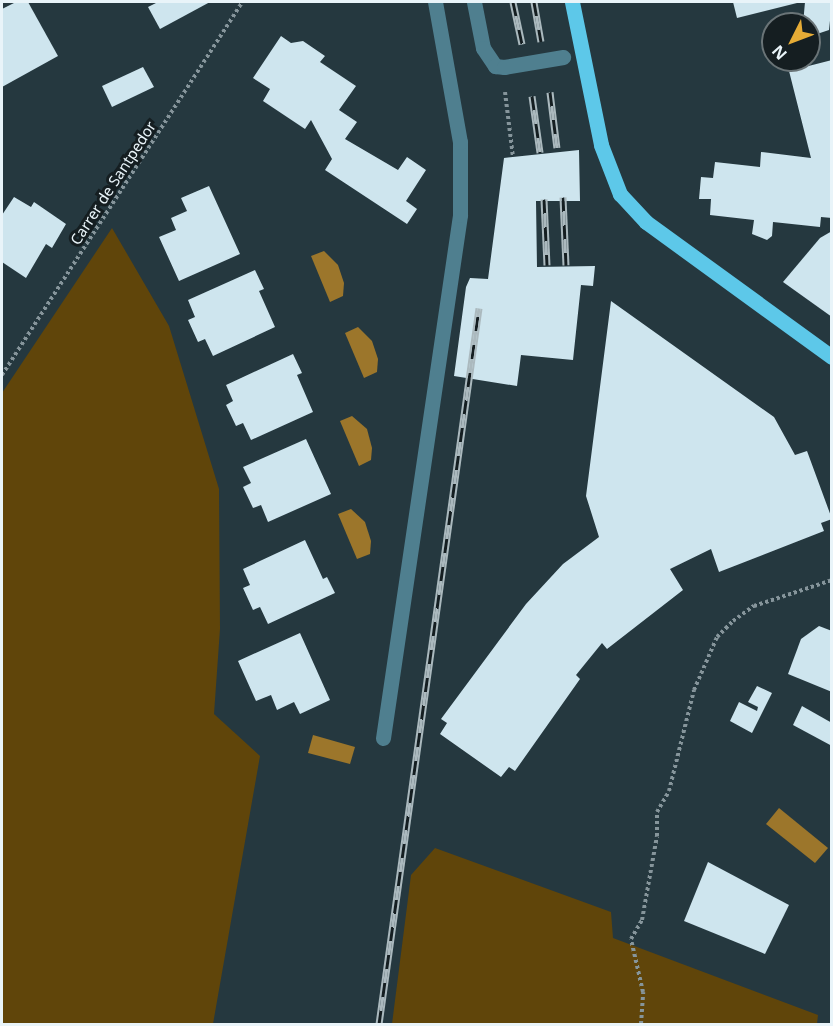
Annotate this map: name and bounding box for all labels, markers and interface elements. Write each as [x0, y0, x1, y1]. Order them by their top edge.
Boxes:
north arrow [761, 12, 821, 72]
text: N [767, 41, 792, 65]
street label: Carrer de Santpedor [66, 118, 160, 248]

